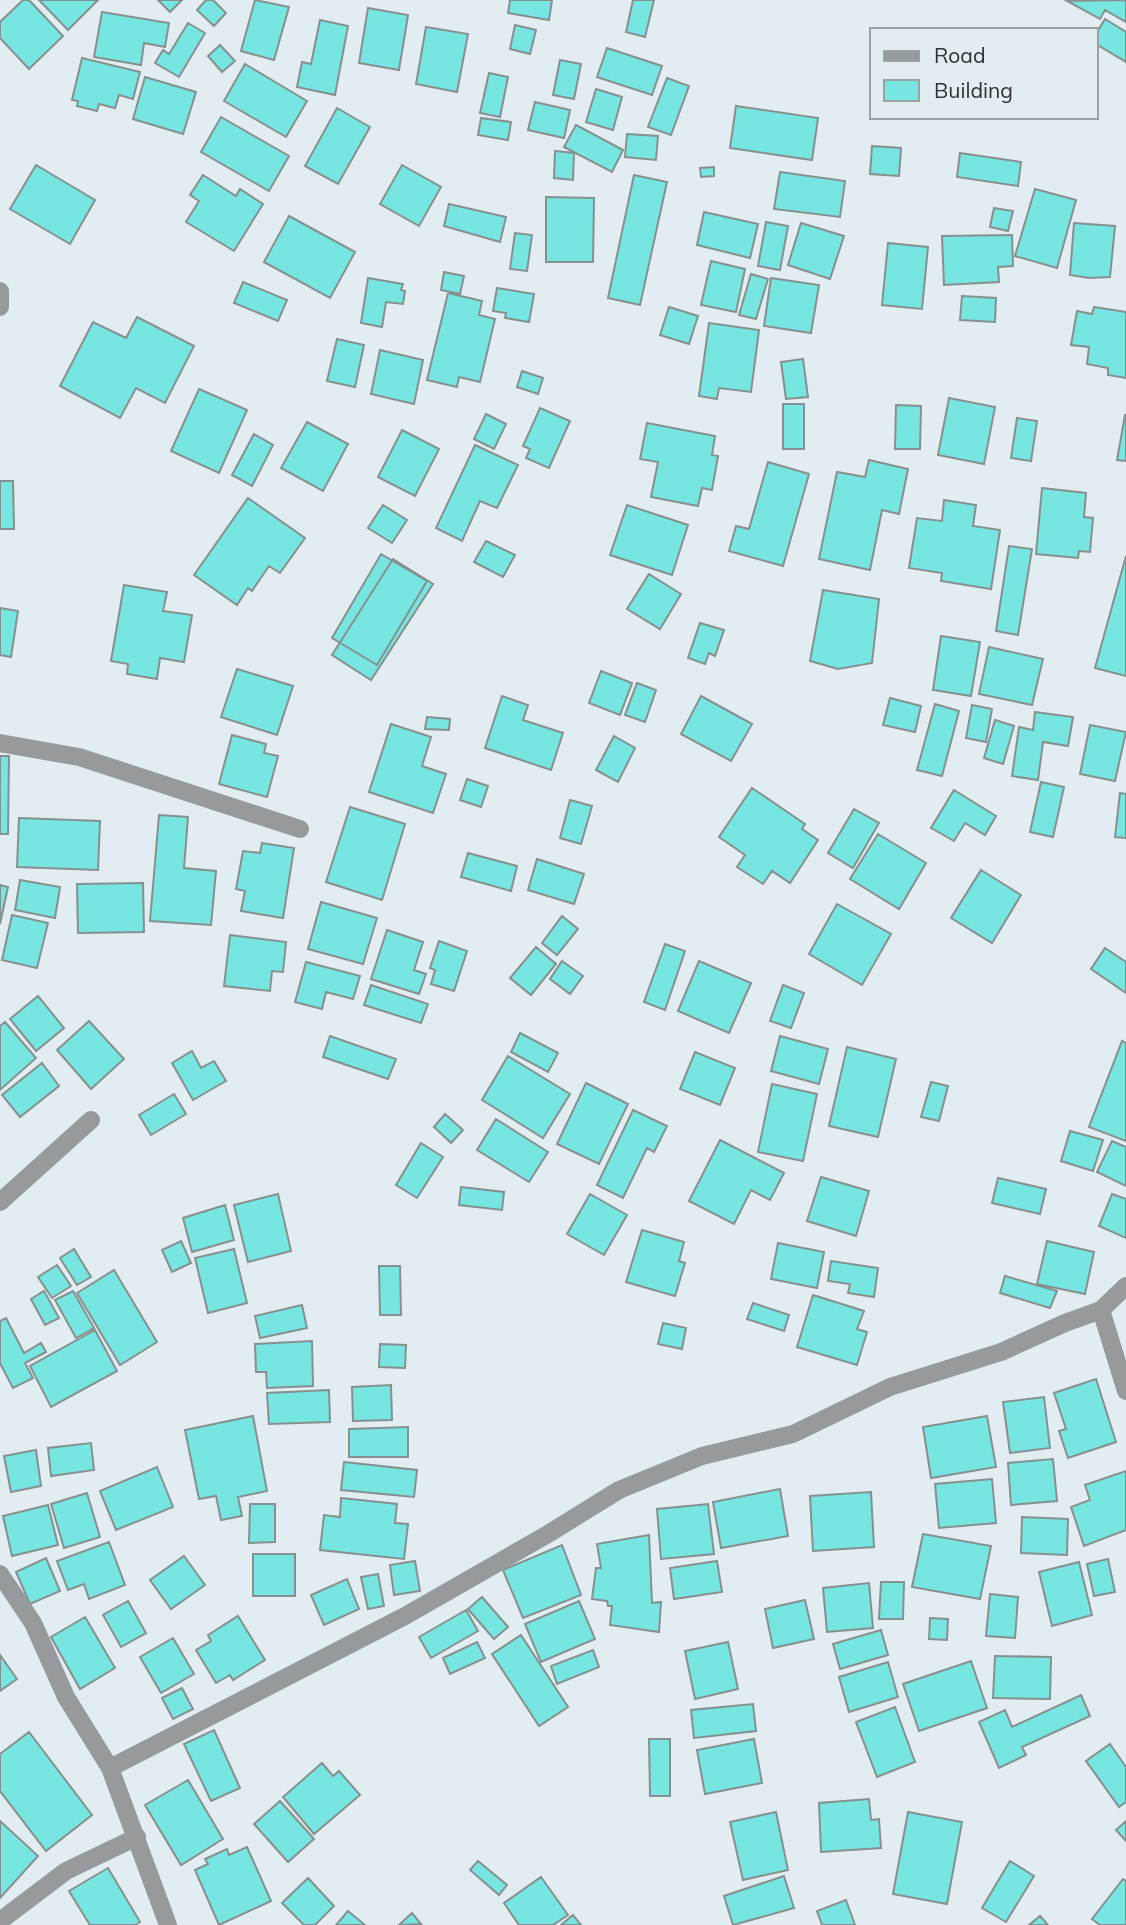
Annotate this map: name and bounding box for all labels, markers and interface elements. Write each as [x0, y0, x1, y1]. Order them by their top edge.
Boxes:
legend [870, 28, 1098, 119]
text: Road [934, 42, 985, 68]
text: Building [934, 77, 1013, 103]

